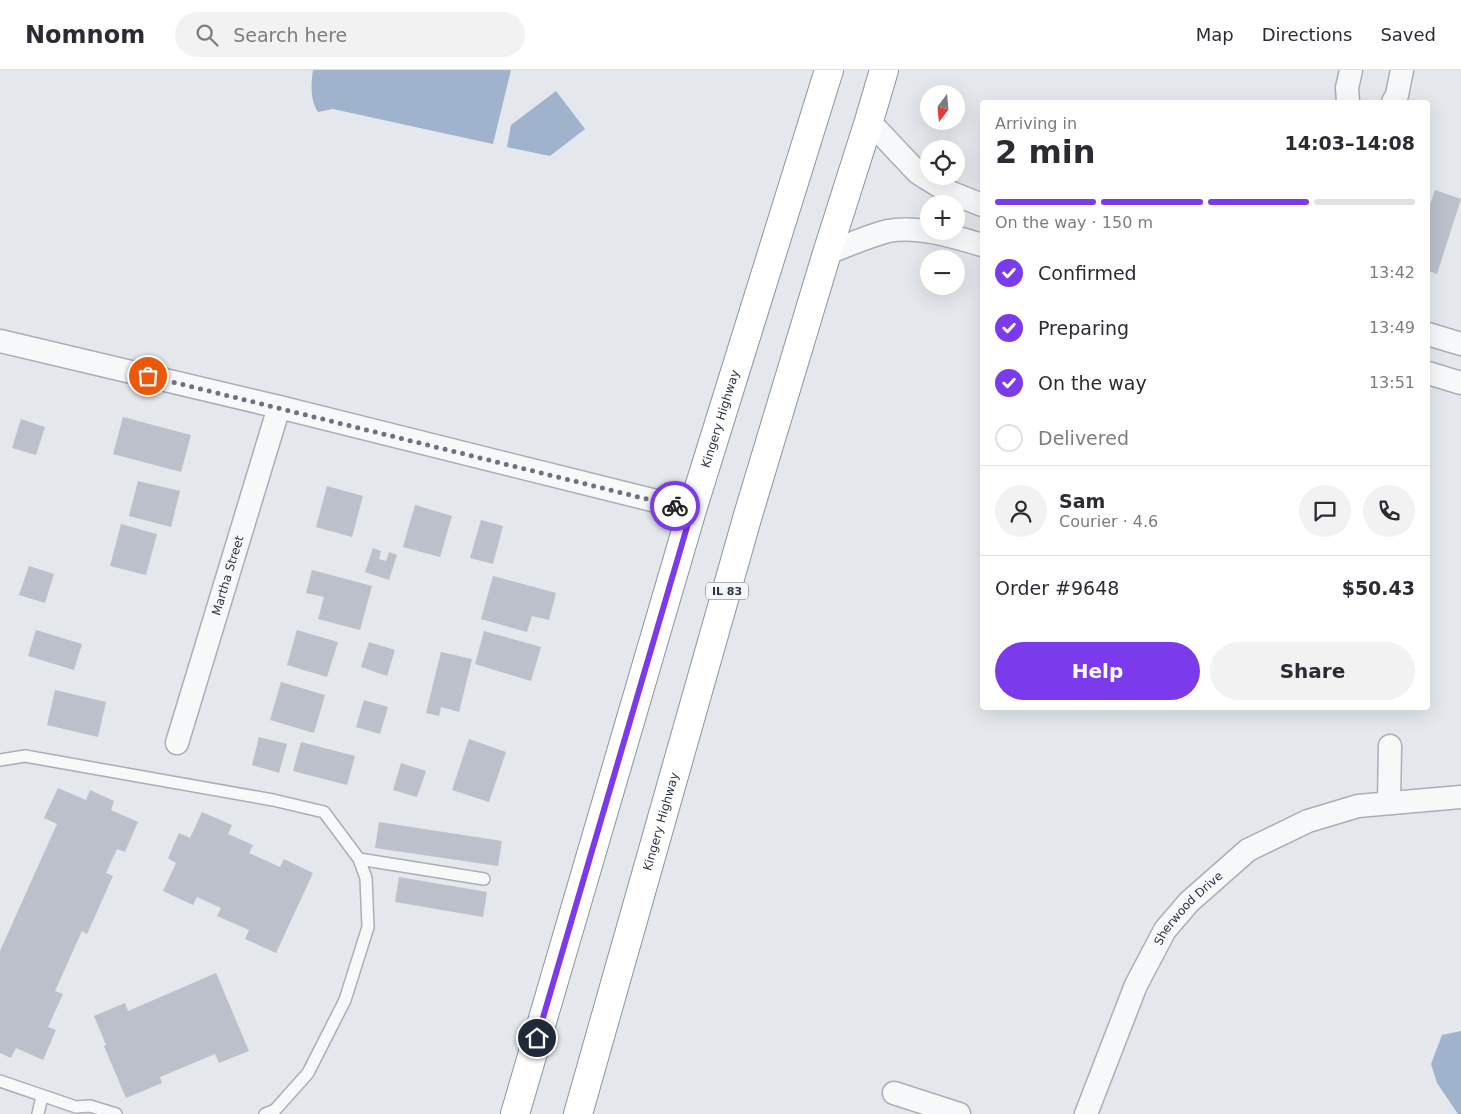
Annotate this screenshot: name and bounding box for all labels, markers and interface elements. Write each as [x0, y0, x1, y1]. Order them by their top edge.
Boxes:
search box [175, 12, 525, 57]
text: Nomnom [25, 21, 145, 49]
icon: search [193, 21, 221, 49]
text: Search here [233, 24, 347, 46]
text: Map [1196, 24, 1234, 45]
text: Directions [1262, 24, 1352, 45]
text: Saved [1380, 24, 1436, 45]
north arrow [920, 85, 965, 130]
map controls [920, 85, 965, 295]
text: Arriving in [995, 114, 1077, 133]
text: 14:03–14:08 [1285, 132, 1415, 154]
text: 2 min [995, 133, 1096, 171]
button: locate [920, 140, 965, 185]
button: + [920, 195, 965, 240]
text: On the way · 150 m [995, 213, 1153, 232]
button: − [920, 250, 965, 295]
icon: check [995, 259, 1023, 287]
text: Confirmed [1038, 262, 1137, 284]
text: 13:42 [1369, 263, 1415, 282]
icon: check [995, 314, 1023, 342]
text: Preparing [1038, 317, 1129, 339]
text: 13:49 [1369, 318, 1415, 337]
pin [127, 355, 169, 397]
icon: bag [134, 362, 162, 390]
street label: Kingery Highway [699, 368, 742, 469]
icon: check [995, 369, 1023, 397]
text: On the way [1038, 372, 1147, 394]
text: 13:51 [1369, 373, 1415, 392]
text: Delivered [1038, 427, 1129, 449]
courier [650, 481, 700, 531]
button: person [995, 485, 1047, 537]
button: chat [1299, 485, 1351, 537]
button: phone [1363, 485, 1415, 537]
text: Sam [1059, 490, 1105, 512]
icon: bike [661, 492, 689, 520]
text: Courier · 4.6 [1059, 512, 1158, 531]
street label: Martha Street [209, 534, 247, 617]
text: Order #9648 [995, 577, 1119, 599]
text: $50.43 [1342, 577, 1415, 599]
road number: IL 83 [706, 582, 748, 600]
button: Help [995, 642, 1200, 700]
button: Share [1210, 642, 1415, 700]
street label: Kingery Highway [640, 771, 682, 872]
street label: Sherwood Drive [1151, 869, 1225, 948]
pin [516, 1017, 558, 1059]
icon: home [523, 1024, 551, 1052]

